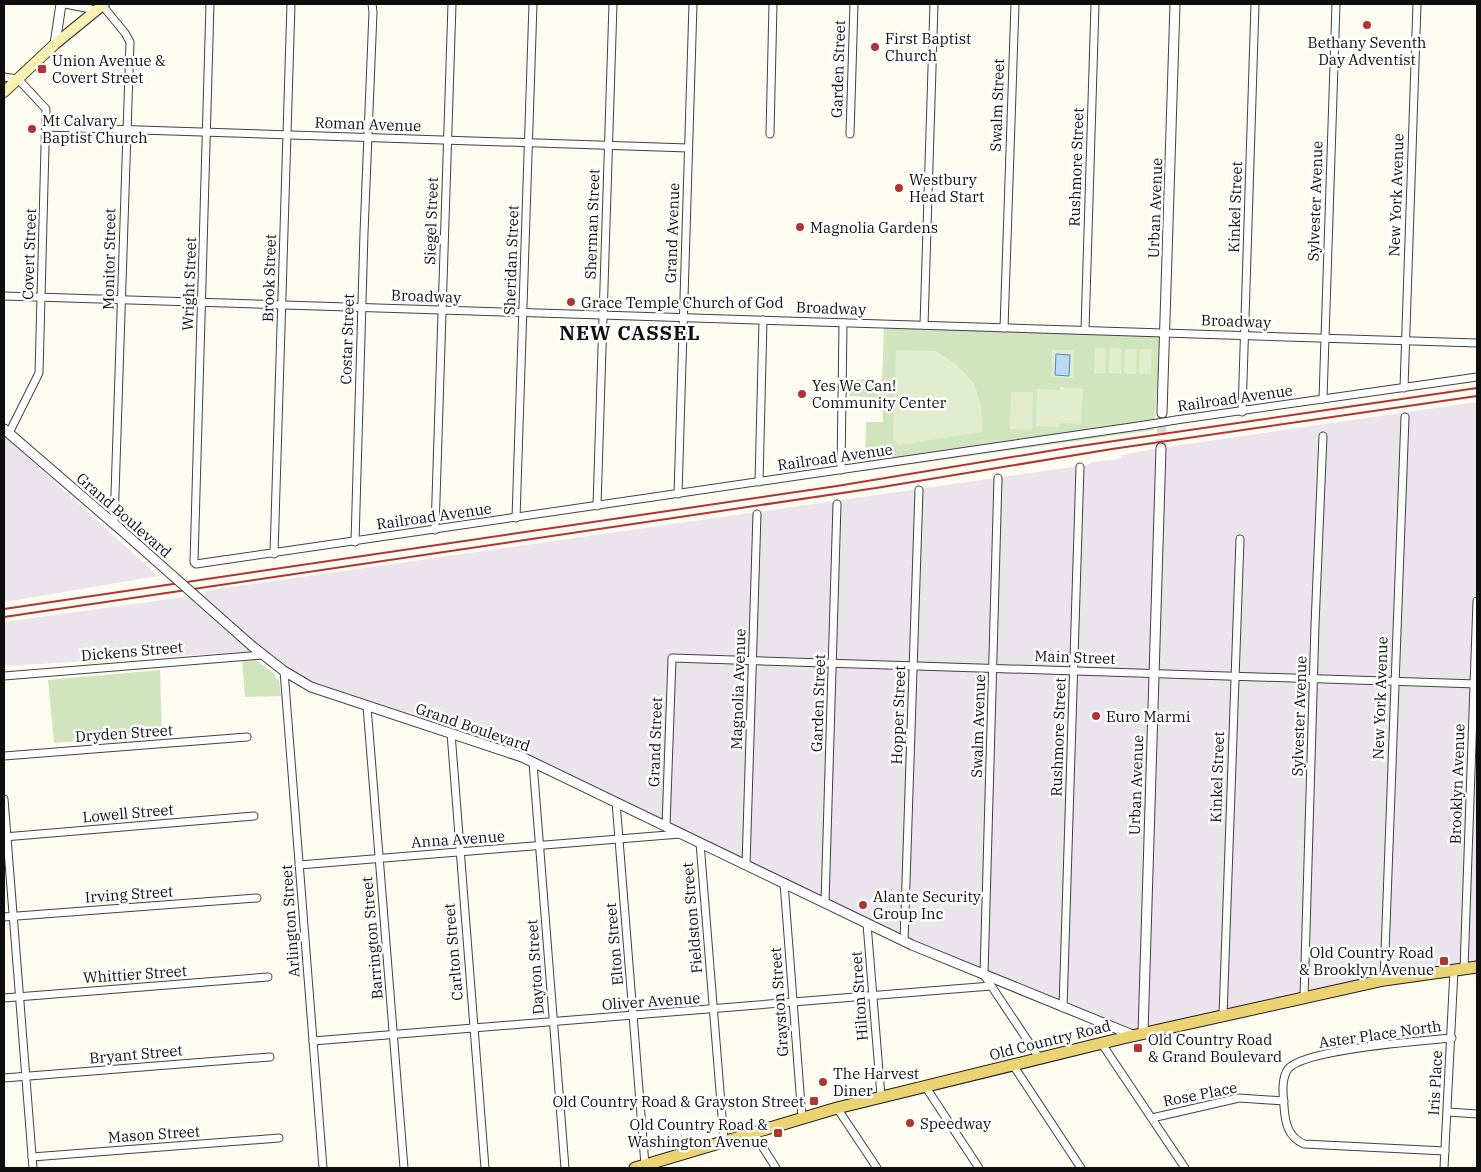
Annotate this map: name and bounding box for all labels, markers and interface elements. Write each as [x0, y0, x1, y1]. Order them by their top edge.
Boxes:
marker: Bethany Seventh Day Adventist [1361, 19, 1373, 31]
street label: Garden Street [827, 20, 849, 118]
place label: First Baptist Church [885, 29, 971, 65]
place label: Bethany Seventh Day Adventist [1308, 33, 1426, 69]
marker: First Baptist Church [869, 41, 881, 53]
place label: Union Avenue & Covert Street [52, 51, 166, 87]
street label: Swalm Street [986, 58, 1008, 152]
marker: Union Avenue & Covert Street [36, 63, 48, 75]
street label: Rushmore Street [1064, 107, 1088, 227]
place label: Mt Calvary Baptist Church [42, 111, 148, 147]
street label: Roman Avenue [314, 113, 422, 135]
marker: Mt Calvary Baptist Church [26, 123, 38, 135]
street label: New York Avenue [1384, 133, 1408, 257]
street label: Sylvester Avenue [1303, 140, 1327, 262]
street label: Urban Avenue [1144, 157, 1166, 259]
street label: Kinkel Street [1224, 161, 1246, 253]
street label: Sherman Street [581, 168, 603, 280]
place label: Westbury Head Start [909, 170, 984, 206]
street label: Siegel Street [420, 177, 442, 265]
street label: Grand Avenue [661, 182, 683, 284]
marker: Westbury Head Start [893, 182, 905, 194]
street label: Sheridan Street [500, 205, 522, 315]
street label: Covert Street [18, 208, 40, 300]
street label: Monitor Street [99, 208, 119, 310]
place label: Magnolia Gardens [810, 218, 938, 237]
marker: Magnolia Gardens [794, 221, 806, 233]
street label: Brook Street [258, 234, 280, 322]
street label: Wright Street [178, 237, 200, 331]
street label: Broadway [391, 285, 461, 307]
street label: Costar Street [336, 293, 358, 385]
place label: Grace Temple Church of God [581, 293, 784, 312]
marker: Grace Temple Church of God [565, 296, 577, 308]
street label: Broadway [796, 297, 866, 319]
street label: Broadway [1201, 310, 1271, 332]
district label: NEW CASSEL [559, 319, 701, 346]
place label: Yes We Can! Community Center [812, 376, 947, 412]
street label: Railroad Avenue [1176, 381, 1294, 415]
marker: Yes We Can! Community Center [796, 388, 808, 400]
street label: Railroad Avenue [776, 440, 894, 474]
street label: Grand Boulevard [73, 468, 175, 562]
street label: Railroad Avenue [375, 499, 493, 533]
street label: Magnolia Avenue [726, 628, 750, 750]
street label: New York Avenue [1368, 636, 1392, 760]
street label: Dickens Street [80, 637, 184, 665]
street label: Main Street [1034, 646, 1116, 668]
street label: Garden Street [807, 654, 829, 752]
street label: Sylvester Avenue [1287, 655, 1311, 777]
street label: Hopper Street [887, 665, 909, 765]
street label: Swalm Avenue [967, 674, 989, 778]
street label: Rushmore Street [1046, 677, 1070, 797]
street label: Grand Street [644, 697, 666, 787]
street label: Grand Boulevard [413, 698, 533, 756]
place label: Euro Marmi [1106, 707, 1191, 726]
marker: Euro Marmi [1090, 710, 1102, 722]
street label: Dryden Street [74, 720, 174, 746]
street label: Brooklyn Avenue [1445, 723, 1469, 845]
street label: Kinkel Street [1206, 731, 1228, 823]
street label: Urban Avenue [1125, 734, 1147, 836]
street label: Lowell Street [82, 800, 174, 826]
street label: Anna Avenue [411, 826, 505, 852]
street label: Fieldston Street [678, 862, 706, 974]
street label: Arlington Street [277, 864, 303, 978]
street label: Barrington Street [357, 876, 387, 1000]
street label: Irving Street [84, 881, 174, 907]
place label: Alante Security Group Inc [873, 887, 981, 923]
marker: Alante Security Group Inc [857, 899, 869, 911]
street label: Carlton Street [439, 902, 467, 1002]
street label: Elton Street [601, 902, 627, 986]
street label: Dayton Street [522, 919, 548, 1015]
place label: Old Country Road & Brooklyn Avenue [1299, 943, 1434, 979]
street label: Grayston Street [766, 947, 792, 1057]
street label: Hilton Street [846, 950, 872, 1042]
marker: Old Country Road & Brooklyn Avenue [1438, 955, 1450, 967]
street label: Whittier Street [82, 961, 188, 987]
street label: Oliver Avenue [601, 988, 701, 1014]
street label: Old Country Road [987, 1016, 1113, 1064]
street label: Aster Place North [1317, 1016, 1443, 1052]
place label: Old Country Road & Grand Boulevard [1148, 1030, 1282, 1066]
street label: Bryant Street [89, 1040, 183, 1068]
marker: Old Country Road & Grand Boulevard [1132, 1042, 1144, 1054]
street label: Iris Place [1424, 1050, 1446, 1116]
place label: The Harvest Diner [833, 1064, 919, 1100]
marker: The Harvest Diner [817, 1076, 829, 1088]
street label: Rose Place [1161, 1078, 1239, 1110]
place label: Old Country Road & Grayston Street [552, 1092, 804, 1111]
marker: Old Country Road & Grayston Street [808, 1095, 820, 1107]
place label: Speedway [920, 1114, 991, 1133]
place label: Old Country Road & Washington Avenue [627, 1115, 768, 1151]
marker: Speedway [904, 1117, 916, 1129]
street label: Mason Street [107, 1121, 201, 1147]
marker: Old Country Road & Washington Avenue [772, 1127, 784, 1139]

